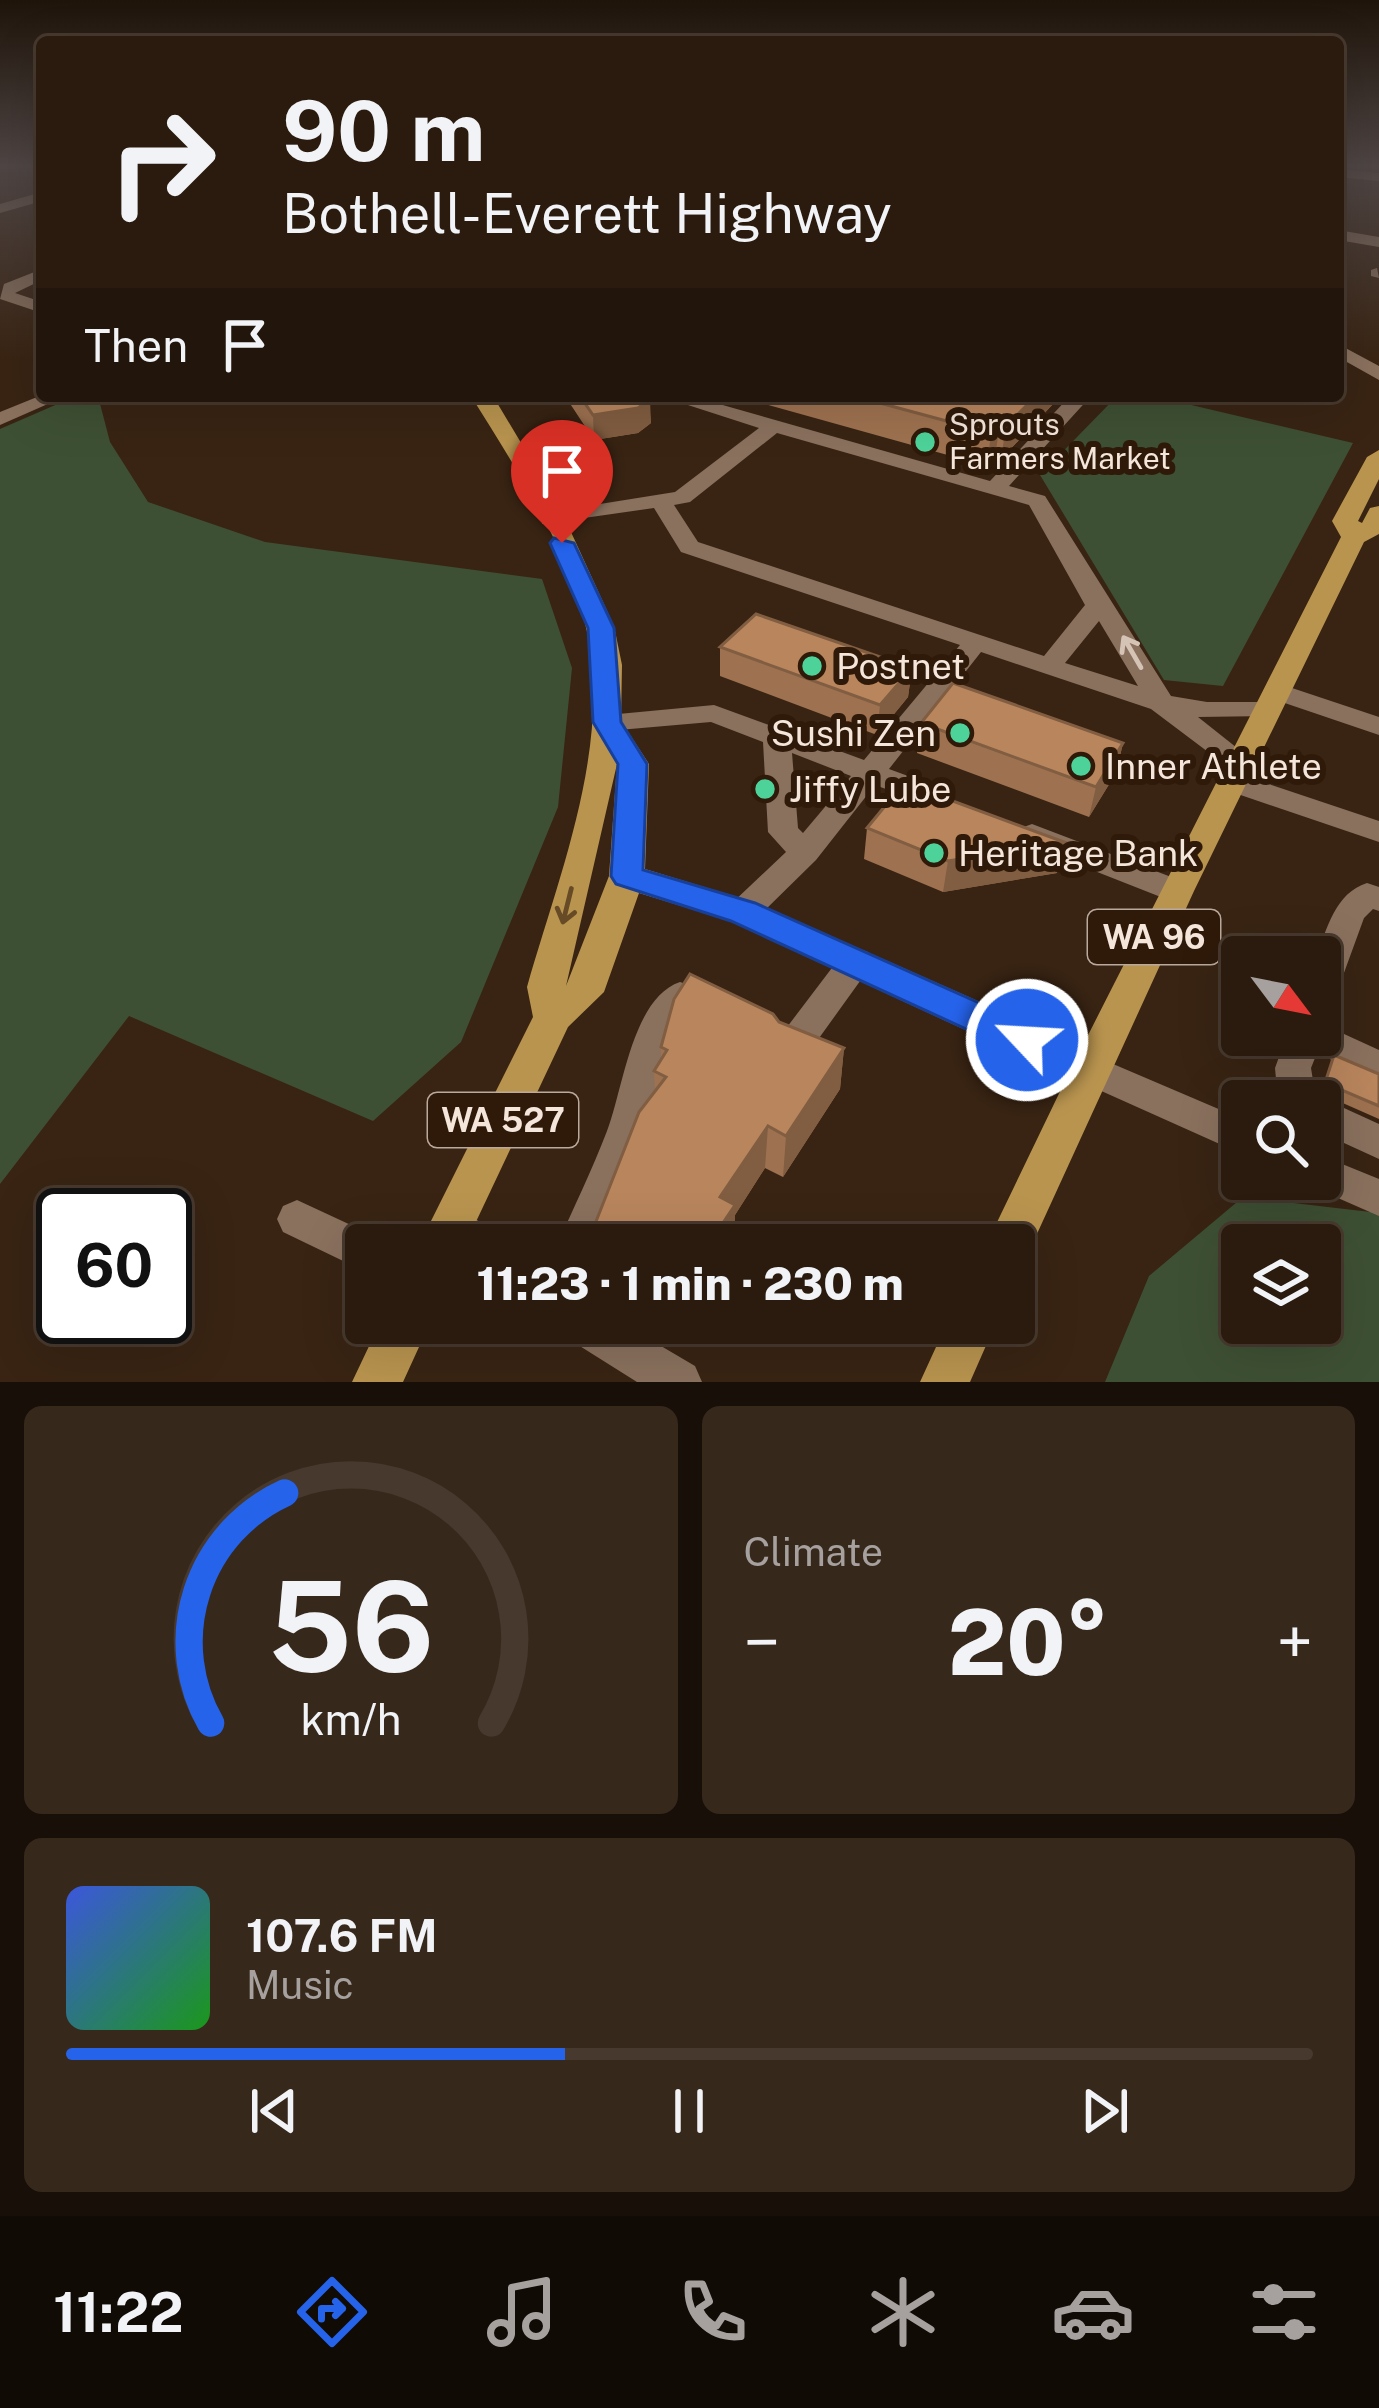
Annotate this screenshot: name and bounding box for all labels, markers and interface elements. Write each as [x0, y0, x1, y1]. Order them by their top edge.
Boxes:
text: 90 m [282, 81, 485, 180]
icon: right [84, 84, 240, 240]
text: Bothell-Everett Highway [282, 182, 892, 245]
icon: arrive [212, 312, 278, 378]
text: Then [84, 319, 188, 372]
place label: Sprouts Farmers Market [949, 406, 1171, 476]
pin [511, 420, 613, 543]
marker: Sprouts Farmers Market [912, 429, 938, 455]
icon: arrive [529, 438, 595, 504]
one-way arrow [1120, 636, 1144, 671]
place label: Postnet [836, 645, 965, 687]
marker: Postnet [799, 653, 825, 679]
place label: Sushi Zen [771, 712, 936, 754]
marker: Sushi Zen [947, 720, 973, 746]
place label: Inner Athlete [1105, 745, 1322, 787]
marker: Inner Athlete [1068, 753, 1094, 779]
place label: Jiffy Lube [789, 768, 952, 810]
marker: Jiffy Lube [752, 776, 778, 802]
place label: Heritage Bank [958, 832, 1198, 874]
marker: Heritage Bank [921, 840, 947, 866]
one-way arrow [555, 886, 577, 924]
road number: WA 96 [1088, 910, 1220, 964]
north arrow [1221, 936, 1341, 1056]
map controls [1221, 936, 1341, 1344]
position arrow [964, 977, 1090, 1103]
button: search [1221, 1080, 1341, 1200]
road number: WA 527 [428, 1093, 578, 1147]
speed limit sign: 60 [36, 1188, 192, 1344]
button: layers [1221, 1224, 1341, 1344]
text: 11:23 · 1 min · 230 m [476, 1257, 904, 1310]
text: Climate [744, 1529, 883, 1575]
text: 56 [267, 1553, 434, 1700]
text: 20° [948, 1589, 1109, 1695]
text: − [744, 1603, 780, 1681]
text: + [1276, 1603, 1313, 1681]
text: km/h [300, 1694, 401, 1745]
text: 107.6 FM [246, 1909, 437, 1962]
text: Music [246, 1962, 354, 2008]
icon: previous [241, 2078, 307, 2144]
icon: pause [656, 2078, 722, 2144]
icon: next [1072, 2078, 1138, 2144]
icon: directions [290, 2270, 374, 2354]
icon: music [480, 2270, 564, 2354]
icon: phone [671, 2270, 755, 2354]
icon: climate [861, 2270, 945, 2354]
icon: car [1051, 2270, 1135, 2354]
icon: filters [1242, 2270, 1326, 2354]
text: 11:22 [53, 2281, 184, 2344]

